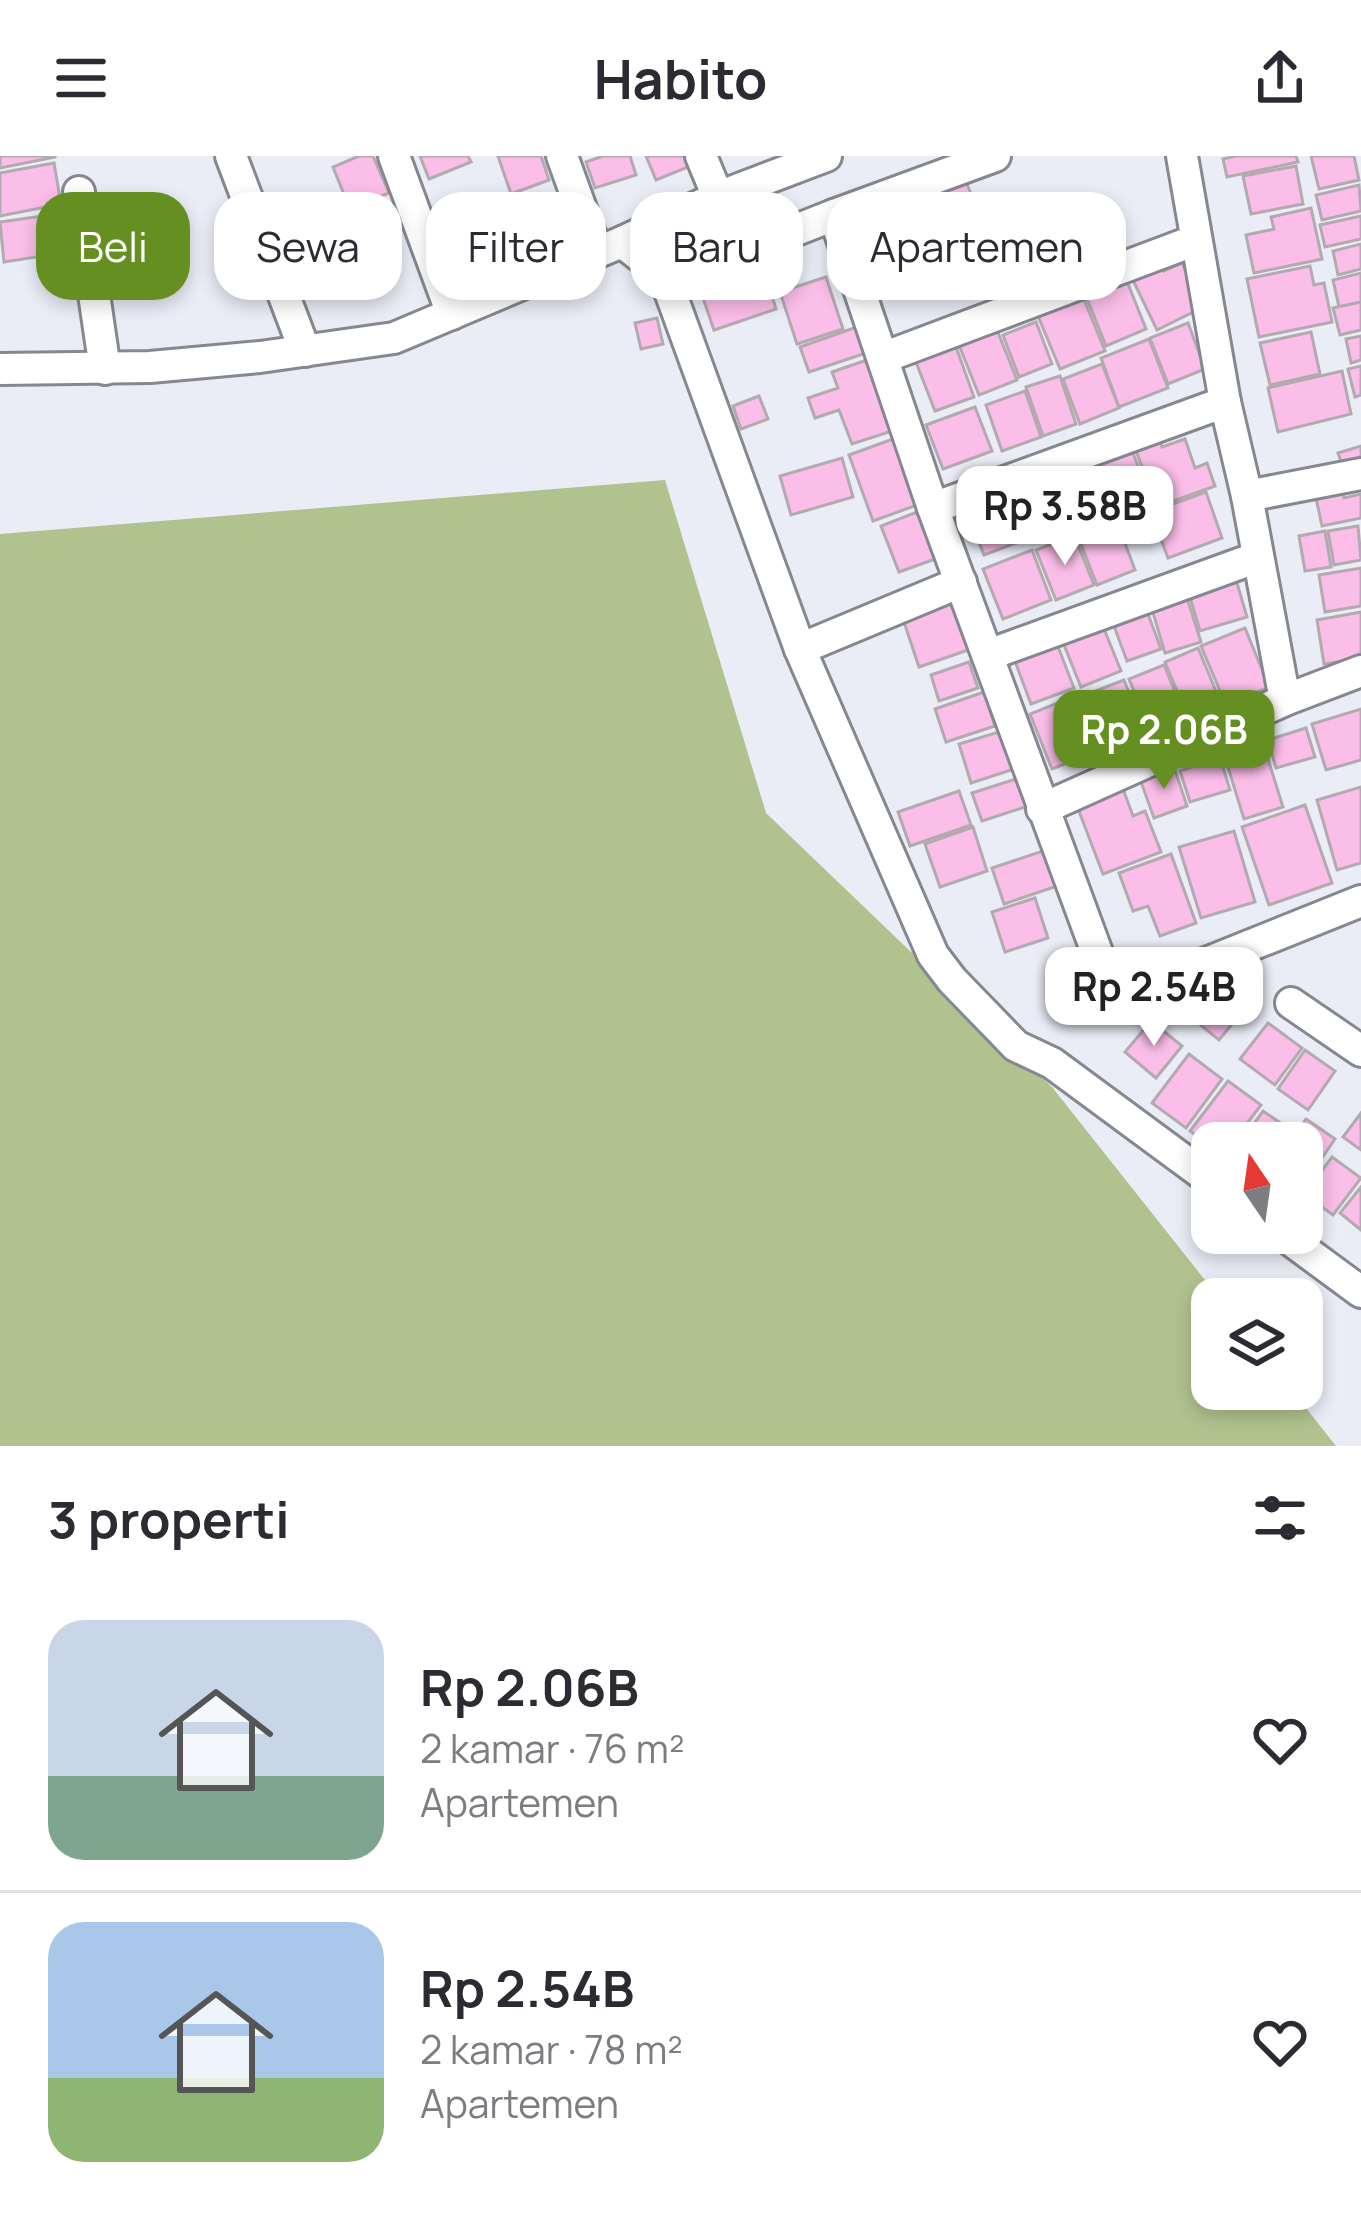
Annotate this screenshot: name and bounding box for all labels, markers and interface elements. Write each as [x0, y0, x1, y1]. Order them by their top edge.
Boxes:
text: Habito [594, 41, 767, 115]
icon: menu [48, 45, 114, 111]
icon: share [1247, 45, 1313, 111]
chip: Beli [36, 192, 190, 300]
chip: Sewa [214, 192, 402, 300]
chip: Filter [426, 192, 606, 300]
chip: Baru [630, 192, 803, 300]
chip: Apartemen [827, 192, 1126, 300]
pin: Rp 3.58B [941, 466, 1189, 568]
text: Rp 3.58B [983, 478, 1147, 532]
pin: Rp 2.06B [1040, 690, 1288, 792]
text: Rp 2.06B [1080, 702, 1248, 756]
pin: Rp 2.54B [1030, 947, 1278, 1049]
text: Rp 2.54B [1072, 959, 1236, 1013]
north arrow [1191, 1122, 1323, 1254]
map controls [1191, 1122, 1323, 1410]
button: layers [1191, 1278, 1323, 1410]
text: 3 properti [48, 1484, 290, 1553]
icon: filters [1247, 1485, 1313, 1551]
text: Rp 2.06B [420, 1652, 639, 1721]
icon: home [144, 1668, 288, 1812]
icon: heart [1247, 1707, 1313, 1773]
text: 2 kamar · 76 m² [420, 1721, 685, 1775]
text: Apartemen [420, 1775, 619, 1829]
text: Rp 2.54B [420, 1953, 634, 2022]
icon: home [144, 1970, 288, 2114]
icon: heart [1247, 2009, 1313, 2075]
text: 2 kamar · 78 m² [420, 2022, 683, 2076]
text: Apartemen [420, 2076, 619, 2130]

